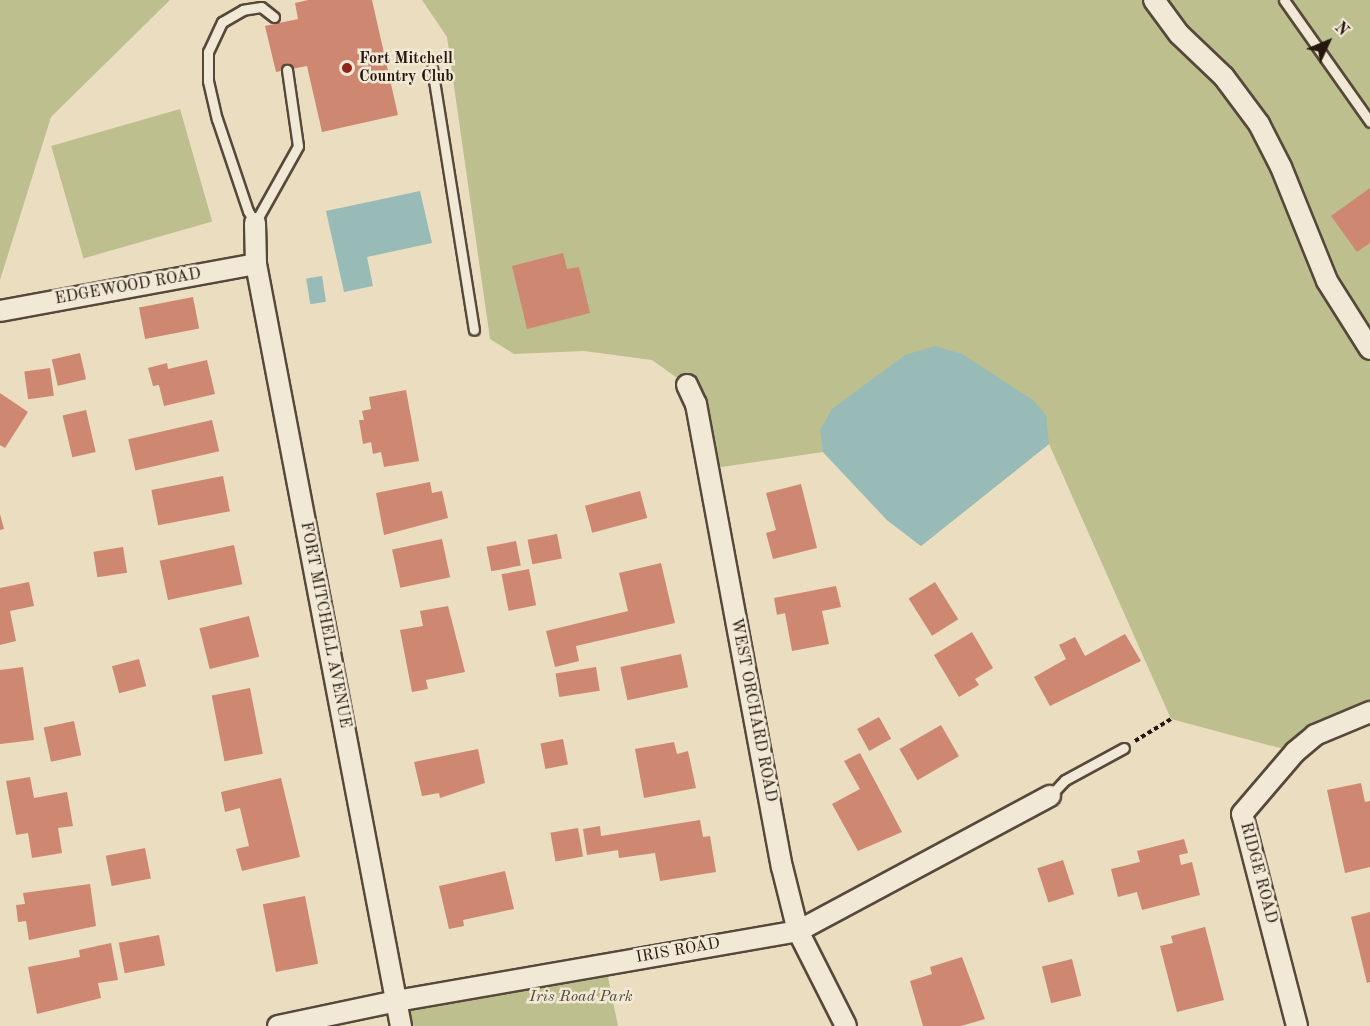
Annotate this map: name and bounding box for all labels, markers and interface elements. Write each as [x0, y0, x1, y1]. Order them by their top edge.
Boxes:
north arrow [1298, 12, 1358, 72]
text: N [1331, 20, 1351, 39]
place label: Fort Mitchell Country Club [359, 49, 454, 87]
marker: Fort Mitchell Country Club [340, 61, 354, 75]
street label: EDGEWOOD ROAD [54, 265, 202, 309]
street label: FORT MITCHELL AVENUE [296, 520, 354, 730]
street label: WEST ORCHARD ROAD [726, 616, 780, 804]
street label: RIDGE ROAD [1235, 820, 1281, 926]
street label: IRIS ROAD [635, 934, 721, 968]
park label: Iris Road Park [529, 987, 633, 1007]

